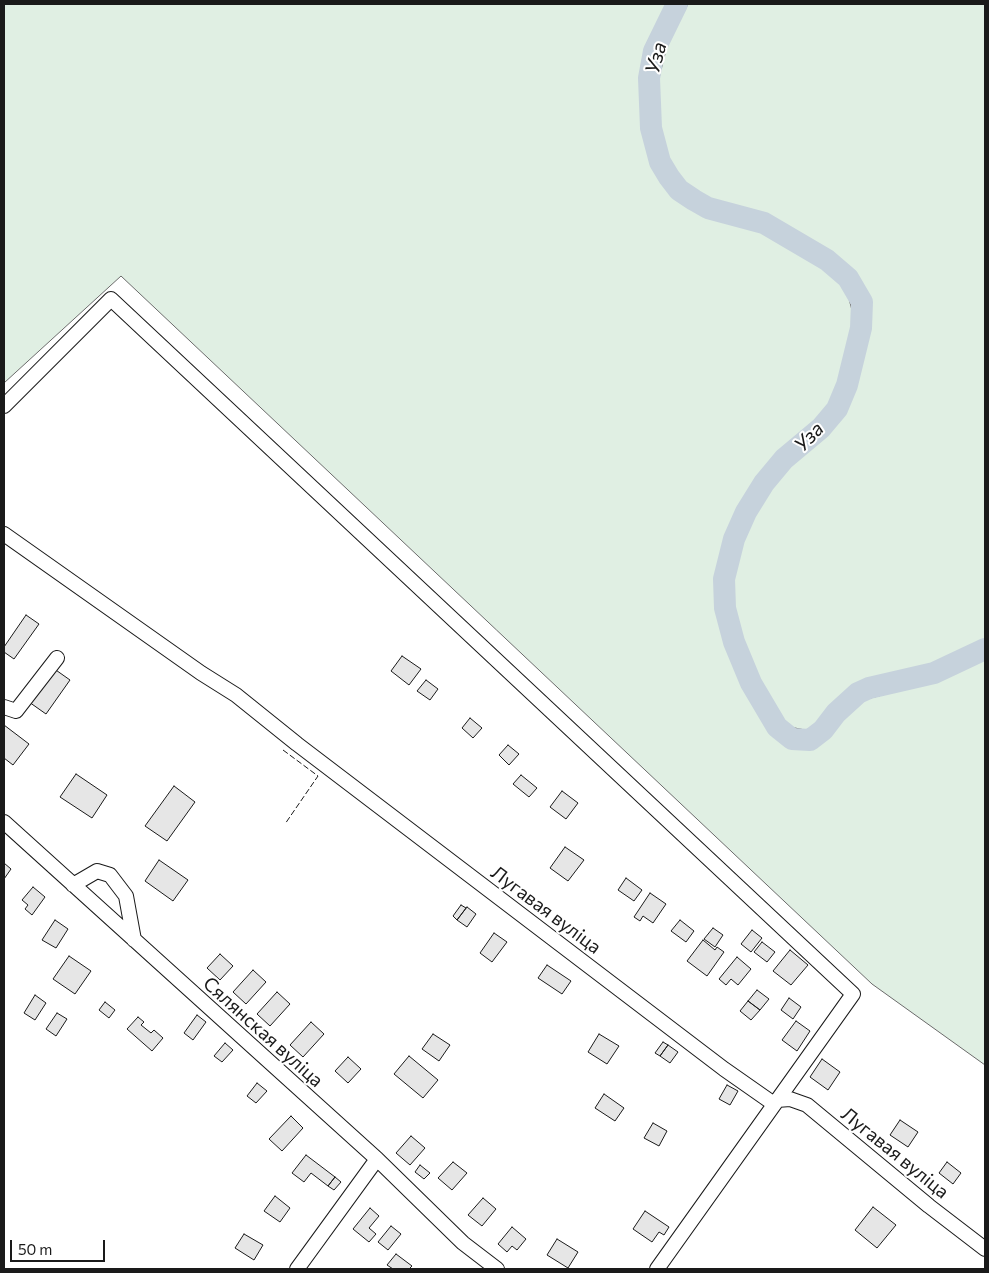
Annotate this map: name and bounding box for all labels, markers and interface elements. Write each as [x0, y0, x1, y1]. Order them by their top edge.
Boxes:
water label: Уза [640, 39, 672, 77]
water label: Уза [789, 417, 829, 457]
street label: Лугавая вуліца [486, 861, 606, 959]
street label: Сялянская вуліца [198, 972, 328, 1092]
street label: Лугавая вуліца [837, 1103, 953, 1203]
scale bar [12, 1230, 108, 1262]
text: 50 m [18, 1240, 52, 1258]

